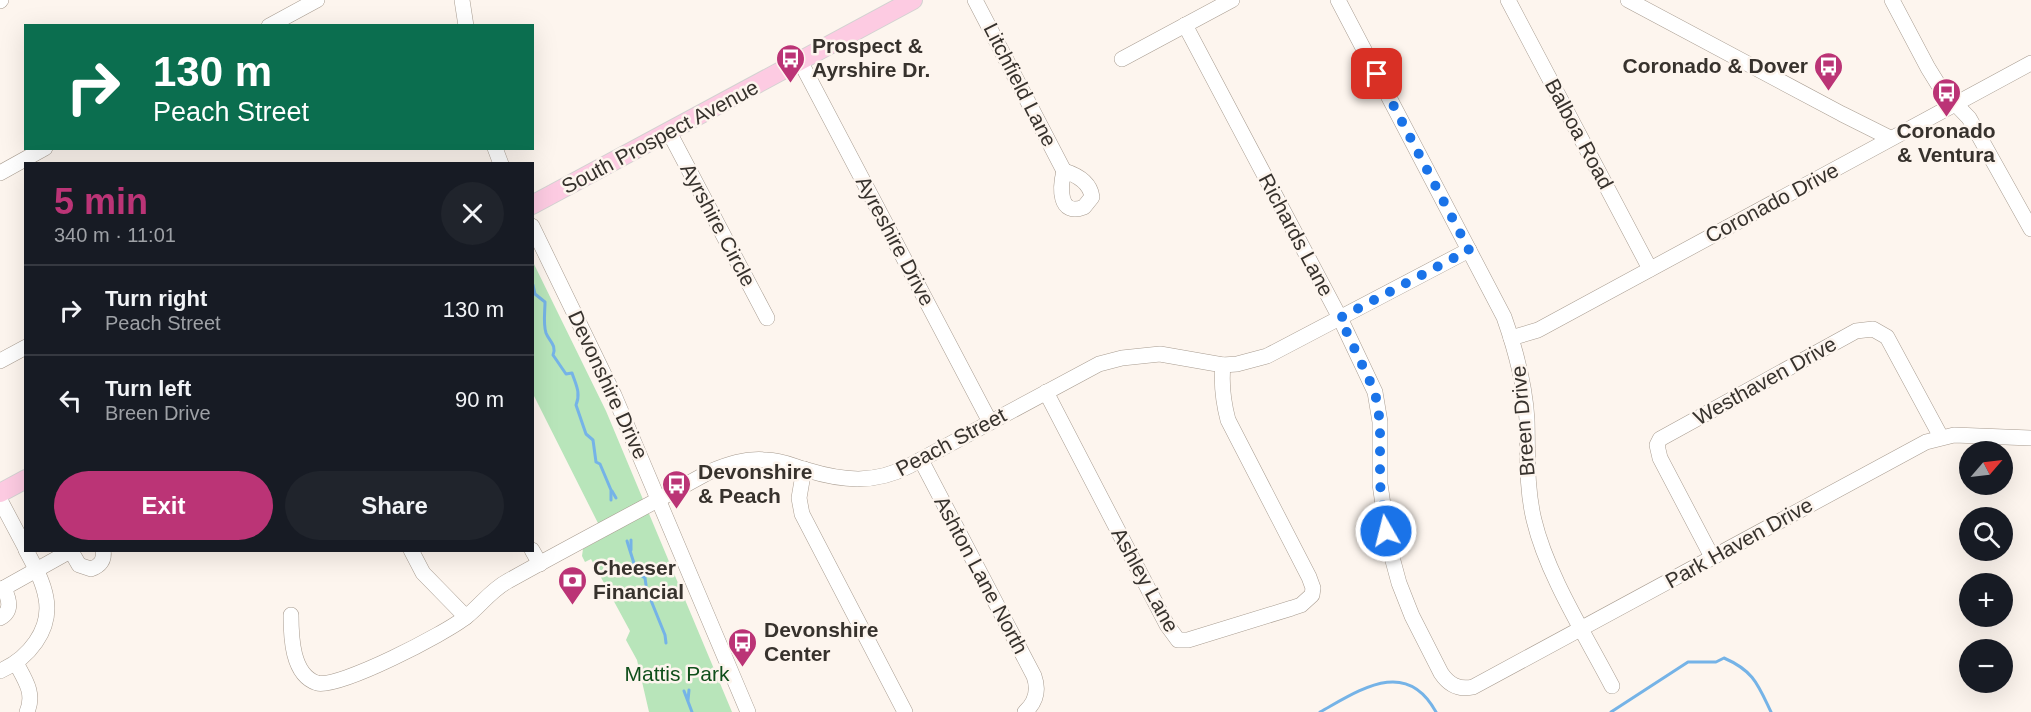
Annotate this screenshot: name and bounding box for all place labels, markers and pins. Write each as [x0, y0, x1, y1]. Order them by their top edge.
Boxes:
place label: Prospect & Ayrshire Dr. [812, 34, 930, 81]
bus stop icon: Prospect & Ayrshire Dr. [775, 42, 807, 84]
pin [1351, 48, 1402, 99]
bus stop icon: Coronado & Dover [1813, 50, 1845, 92]
place label: Coronado & Dover [1622, 54, 1808, 77]
bus stop icon: Coronado & Ventura [1930, 76, 1962, 118]
place label: Coronado & Ventura [1896, 119, 1996, 166]
place label: Devonshire & Peach [698, 460, 812, 507]
bus stop icon: Devonshire & Peach [661, 468, 693, 510]
place label: Cheeser Financial [593, 556, 684, 603]
bank icon: Cheeser Financial [556, 564, 588, 606]
place label: Devonshire Center [764, 618, 878, 665]
bus stop icon: Devonshire Center [727, 626, 759, 668]

